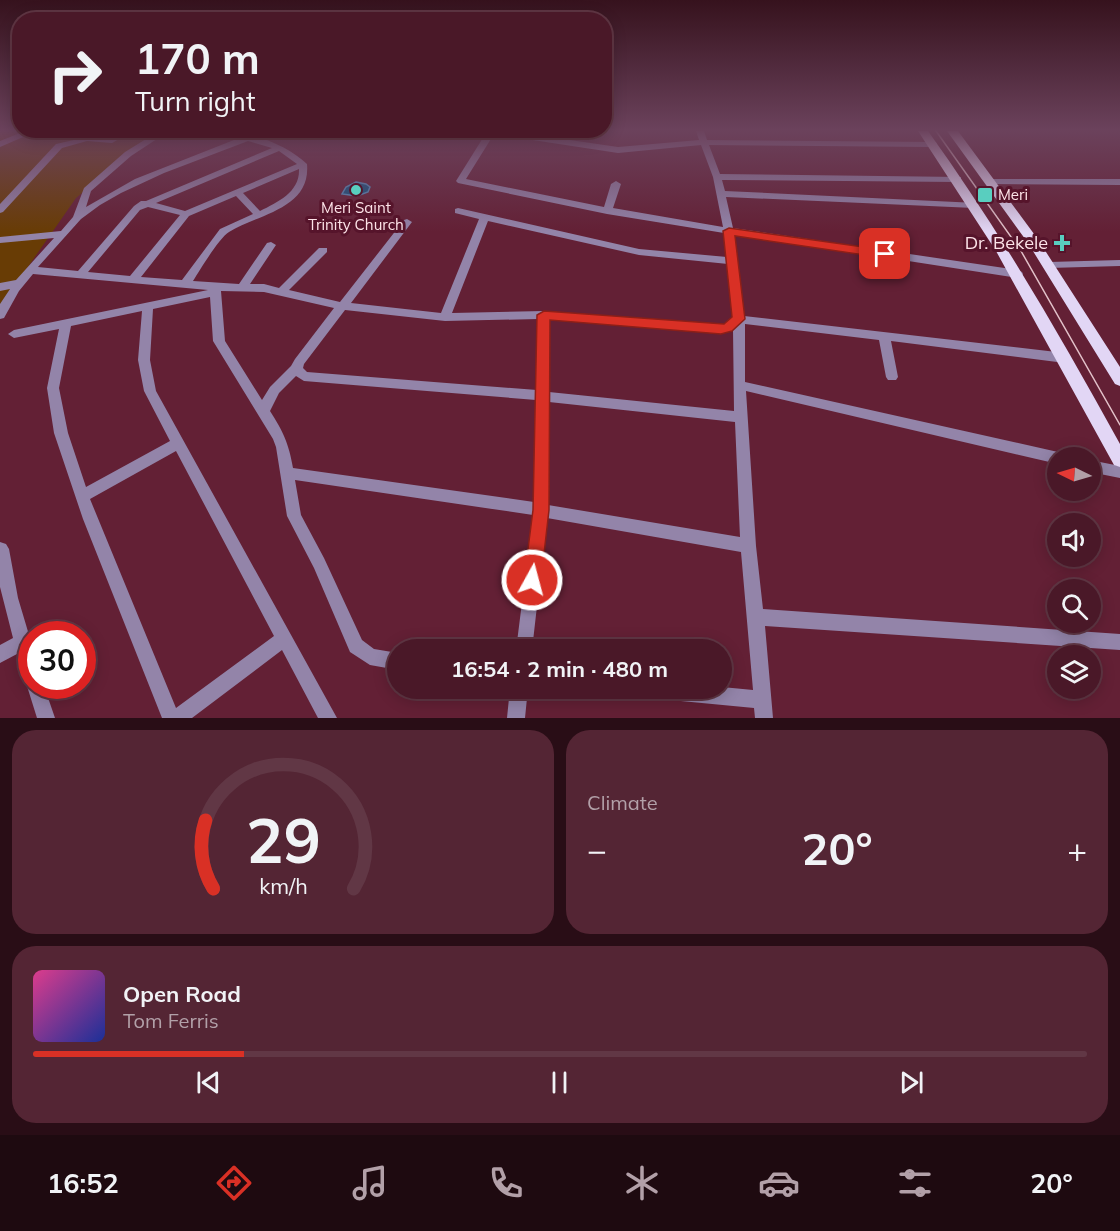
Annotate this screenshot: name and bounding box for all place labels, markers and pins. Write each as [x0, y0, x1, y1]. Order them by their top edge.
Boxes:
marker: Meri Saint Trinity Church [349, 183, 363, 197]
place label: Meri [998, 185, 1028, 204]
marker: Meri [976, 186, 994, 204]
place label: Meri Saint Trinity Church [308, 198, 404, 234]
pin [859, 228, 910, 279]
place label: Dr. Bekele [965, 231, 1048, 254]
marker: Dr. Bekele [1053, 234, 1071, 252]

